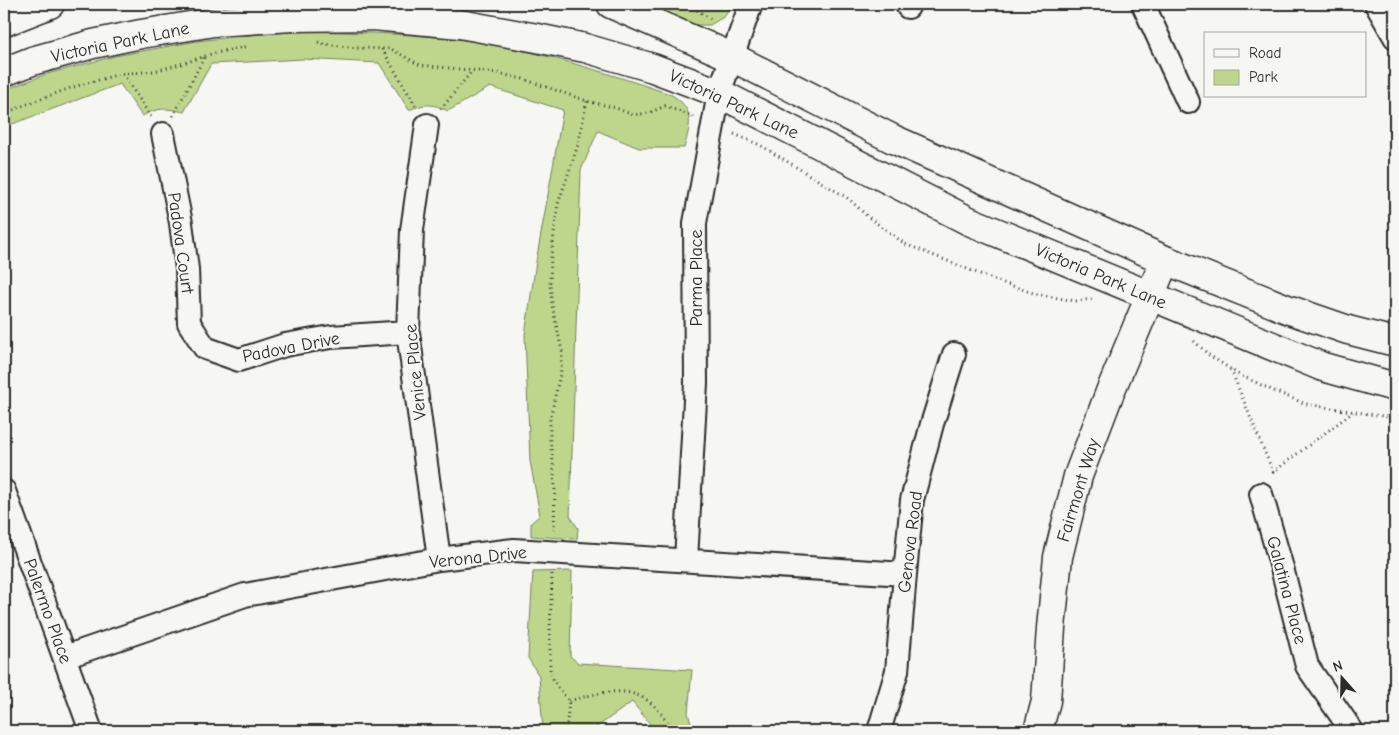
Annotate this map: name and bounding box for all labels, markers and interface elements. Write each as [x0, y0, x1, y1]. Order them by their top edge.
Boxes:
street label: Victoria Park Lane [49, 18, 191, 67]
legend [1204, 32, 1366, 98]
text: Road [1249, 44, 1281, 62]
street label: Victoria Park Lane [666, 65, 802, 144]
text: Park [1249, 68, 1278, 86]
street label: Padova Court [163, 191, 198, 296]
street label: Parma Place [686, 230, 707, 326]
street label: Victoria Park Lane [1032, 239, 1170, 314]
street label: Venice Place [400, 323, 431, 421]
street label: Padova Drive [241, 328, 342, 367]
street label: Fairmont Way [1053, 435, 1104, 544]
street label: Genova Road [894, 490, 927, 594]
street label: Galatina Place [1262, 534, 1311, 646]
street label: Verona Drive [428, 542, 528, 573]
street label: Palermo Place [19, 556, 76, 667]
north arrow [1316, 652, 1366, 702]
text: N [1331, 657, 1345, 676]

